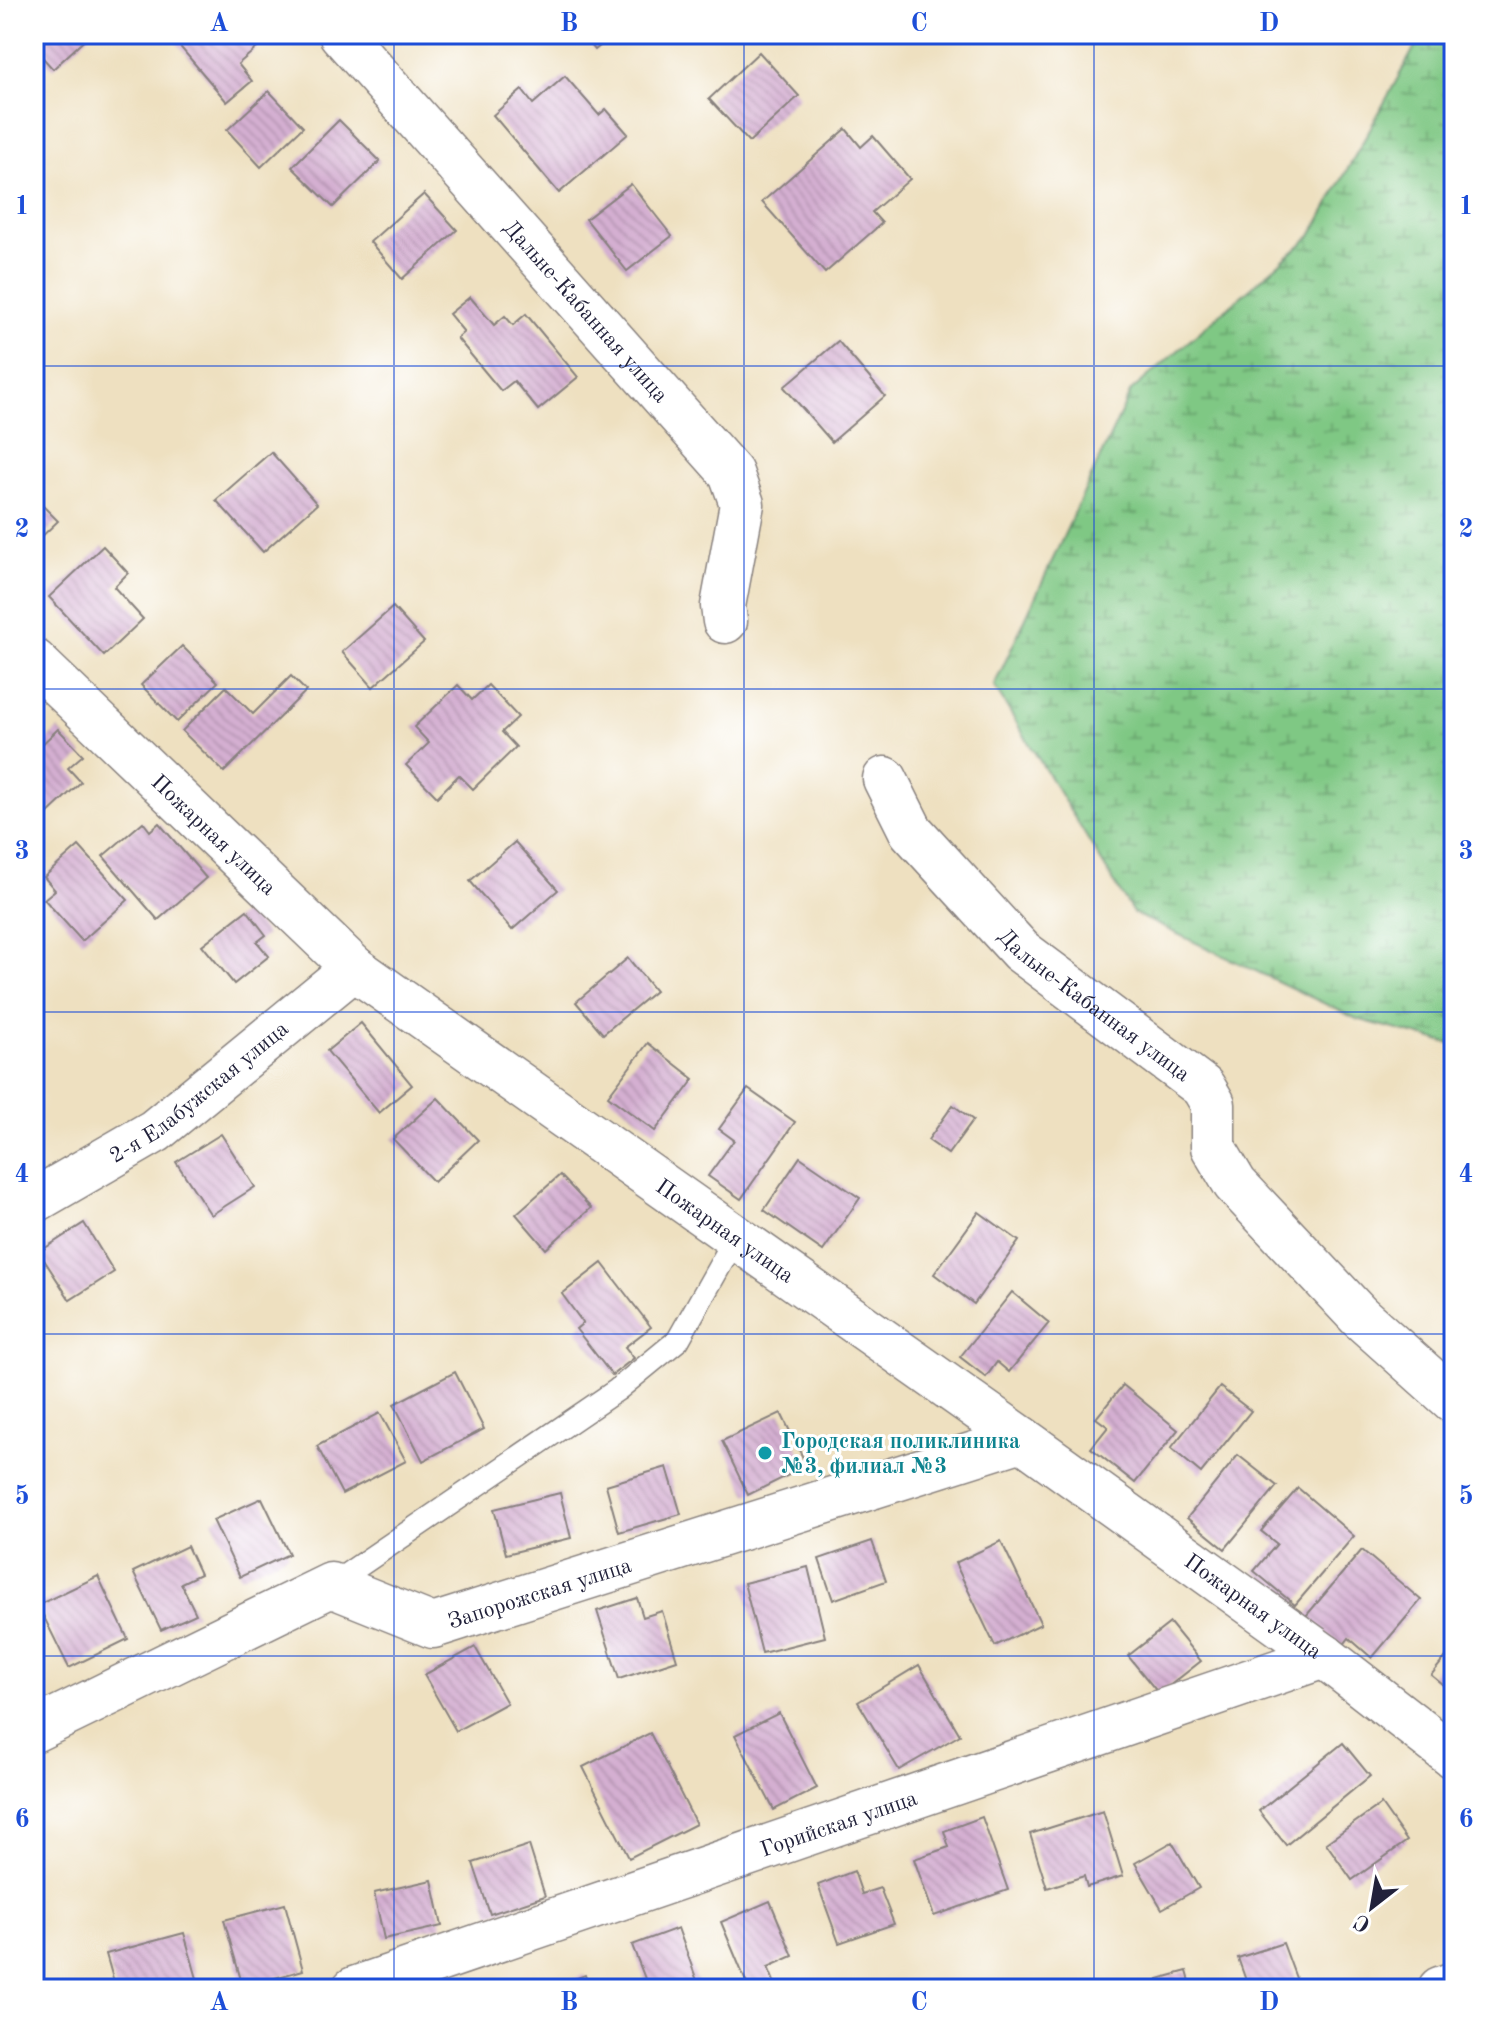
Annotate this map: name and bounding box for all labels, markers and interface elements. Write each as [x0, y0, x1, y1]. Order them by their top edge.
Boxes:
text: A [209, 11, 229, 37]
text: B [560, 11, 578, 37]
text: C [910, 11, 928, 37]
text: D [1259, 11, 1279, 37]
text: 1 [14, 194, 30, 220]
text: 1 [1458, 194, 1474, 220]
street label: Дальне-Кабанная улица [499, 217, 672, 407]
text: 2 [14, 517, 30, 543]
text: 2 [1458, 517, 1474, 543]
street label: Пожарная улица [147, 771, 280, 900]
text: 3 [14, 839, 30, 865]
text: 3 [1458, 839, 1474, 865]
street label: Дальне-Кабанная улица [993, 925, 1194, 1086]
street label: 2-я Елабужская улица [106, 1018, 293, 1168]
text: 4 [14, 1162, 30, 1188]
text: 4 [1458, 1162, 1474, 1188]
street label: Пожарная улица [651, 1176, 797, 1288]
place label: Городская поликлиника №3, филиал №3 [781, 1431, 1020, 1479]
marker: Городская поликлиника №3, филиал №3 [756, 1444, 774, 1462]
text: 5 [14, 1484, 30, 1510]
text: 5 [1458, 1484, 1474, 1510]
street label: Пожарная улица [1180, 1550, 1325, 1664]
street label: Запорожская улица [446, 1555, 634, 1634]
street label: Горийская улица [758, 1788, 920, 1862]
text: 6 [14, 1807, 30, 1833]
text: 6 [1458, 1807, 1474, 1833]
north arrow [1332, 1867, 1412, 1947]
text: С [1351, 1909, 1375, 1936]
text: A [209, 1990, 229, 2016]
text: B [560, 1990, 578, 2016]
text: C [910, 1990, 928, 2016]
text: D [1259, 1990, 1279, 2016]

